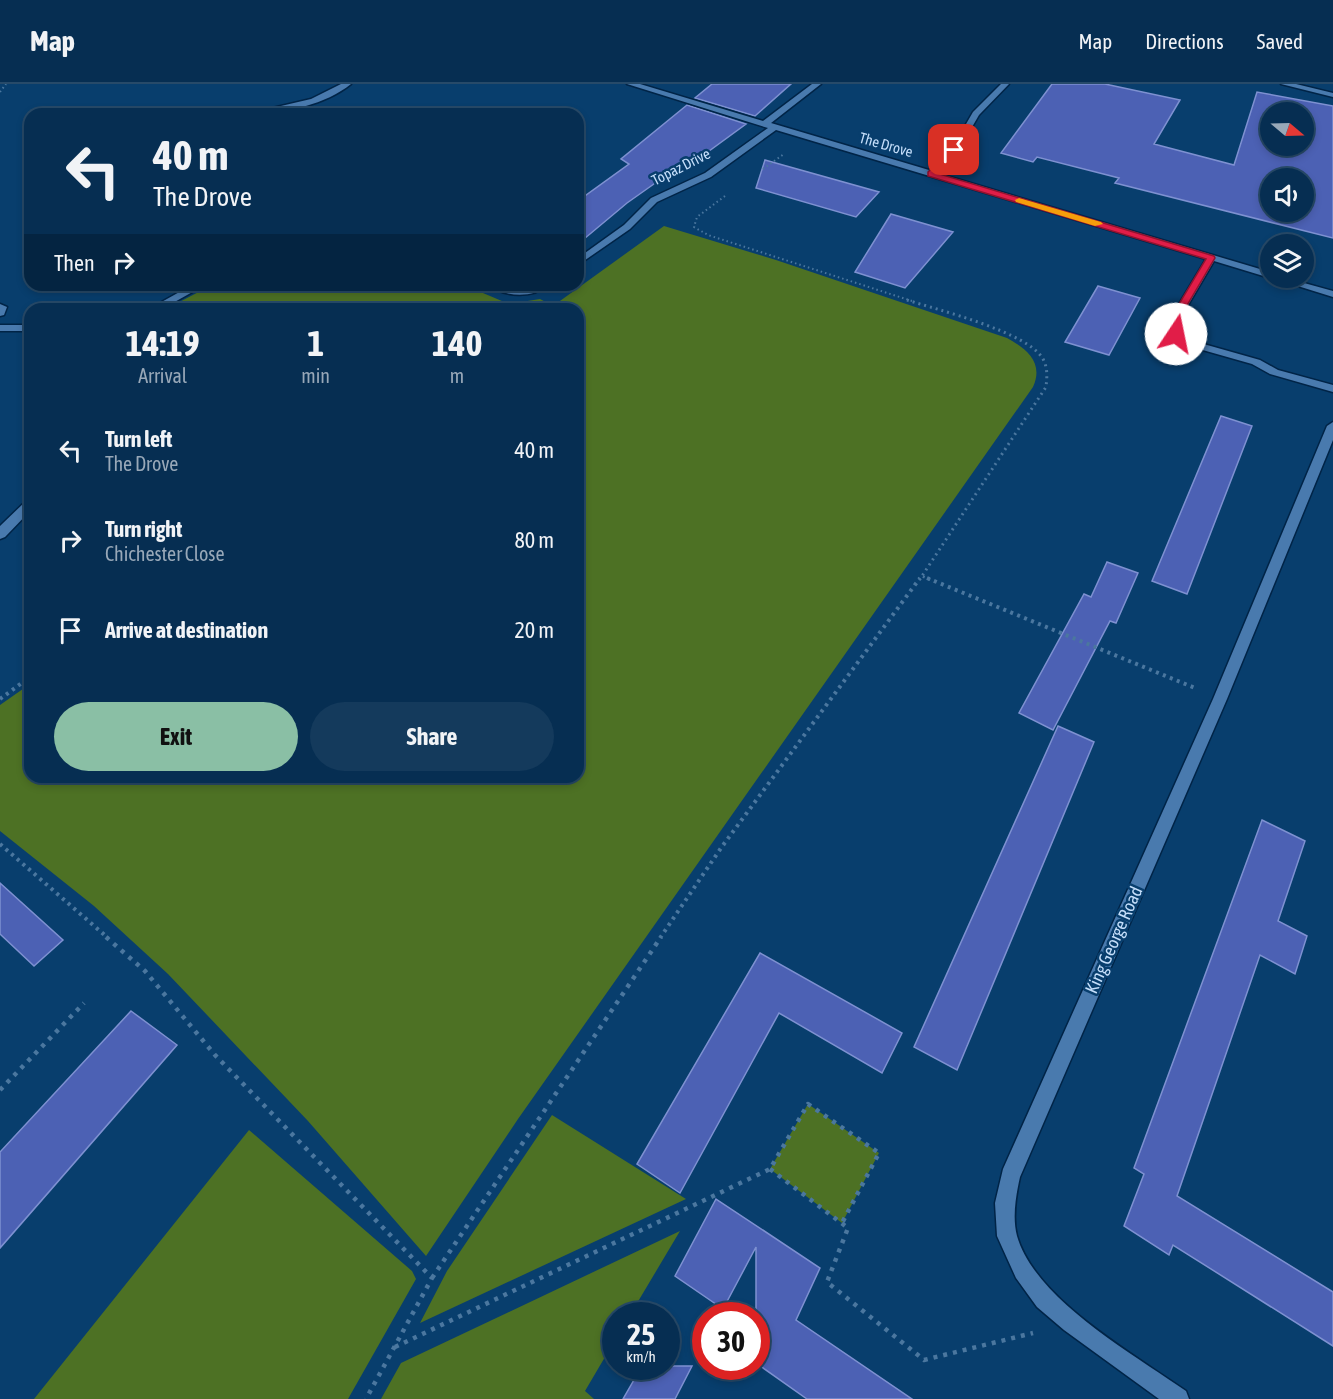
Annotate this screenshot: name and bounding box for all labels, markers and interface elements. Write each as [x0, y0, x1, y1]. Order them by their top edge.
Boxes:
text: Map [30, 25, 75, 57]
text: Map [1078, 29, 1112, 53]
text: Directions [1145, 29, 1224, 53]
text: Saved [1257, 29, 1303, 53]
north arrow [1260, 102, 1314, 156]
map controls [1260, 102, 1314, 288]
pin [928, 124, 979, 175]
street label: The Drove [857, 129, 915, 160]
text: 40 m [153, 131, 228, 179]
icon: left [54, 132, 132, 210]
icon: arrive [937, 133, 970, 166]
street label: Topaz Drive [649, 145, 713, 189]
button: sound [1260, 168, 1314, 222]
text: The Drove [153, 181, 252, 212]
button: layers [1260, 234, 1314, 288]
icon: right [107, 246, 140, 279]
text: Then [54, 250, 95, 276]
position arrow [1144, 302, 1208, 366]
text: 14:19 [126, 322, 200, 364]
text: 1 [307, 322, 324, 364]
text: 140 [432, 322, 482, 364]
text: Arrival [138, 364, 187, 387]
text: min [301, 364, 330, 387]
text: m [450, 364, 464, 387]
text: Turn left [105, 426, 172, 452]
icon: left [54, 434, 87, 467]
text: 40 m [514, 437, 554, 463]
text: The Drove [105, 452, 178, 475]
text: Turn right [105, 516, 182, 542]
icon: right [54, 524, 87, 557]
text: 80 m [514, 527, 554, 553]
text: Chichester Close [105, 542, 224, 565]
icon: arrive [54, 614, 87, 647]
text: Arrive at destination [105, 617, 268, 643]
text: 20 m [514, 617, 554, 643]
button: Exit [54, 702, 298, 771]
button: Share [310, 702, 554, 771]
street label: King George Road [1081, 883, 1147, 997]
speed limit sign: 30 [692, 1302, 770, 1380]
text: 25 [627, 1317, 655, 1351]
text: km/h [626, 1348, 656, 1365]

